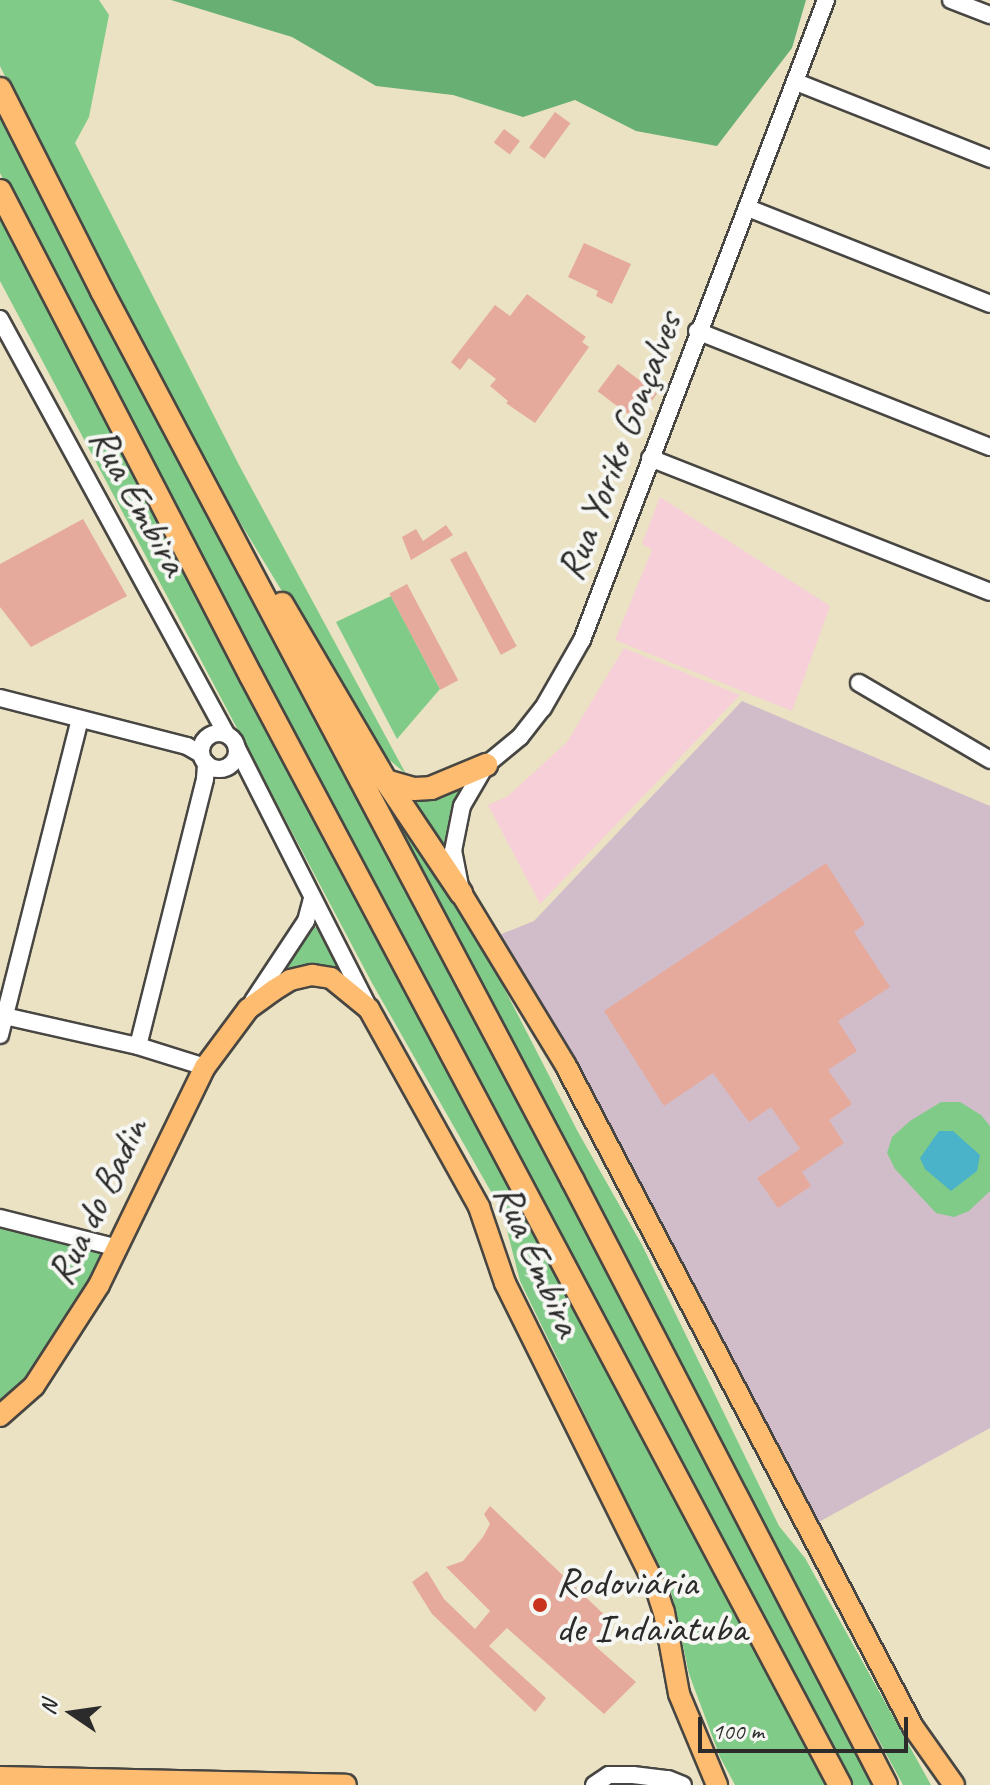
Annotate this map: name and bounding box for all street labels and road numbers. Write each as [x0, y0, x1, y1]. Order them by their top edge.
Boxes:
street label: Rua Yoriko Gonçalves [546, 305, 692, 587]
street label: Rua Embira [79, 420, 199, 582]
street label: Rua do Badin [36, 1110, 158, 1292]
street label: Rua Embira [484, 1177, 592, 1343]

